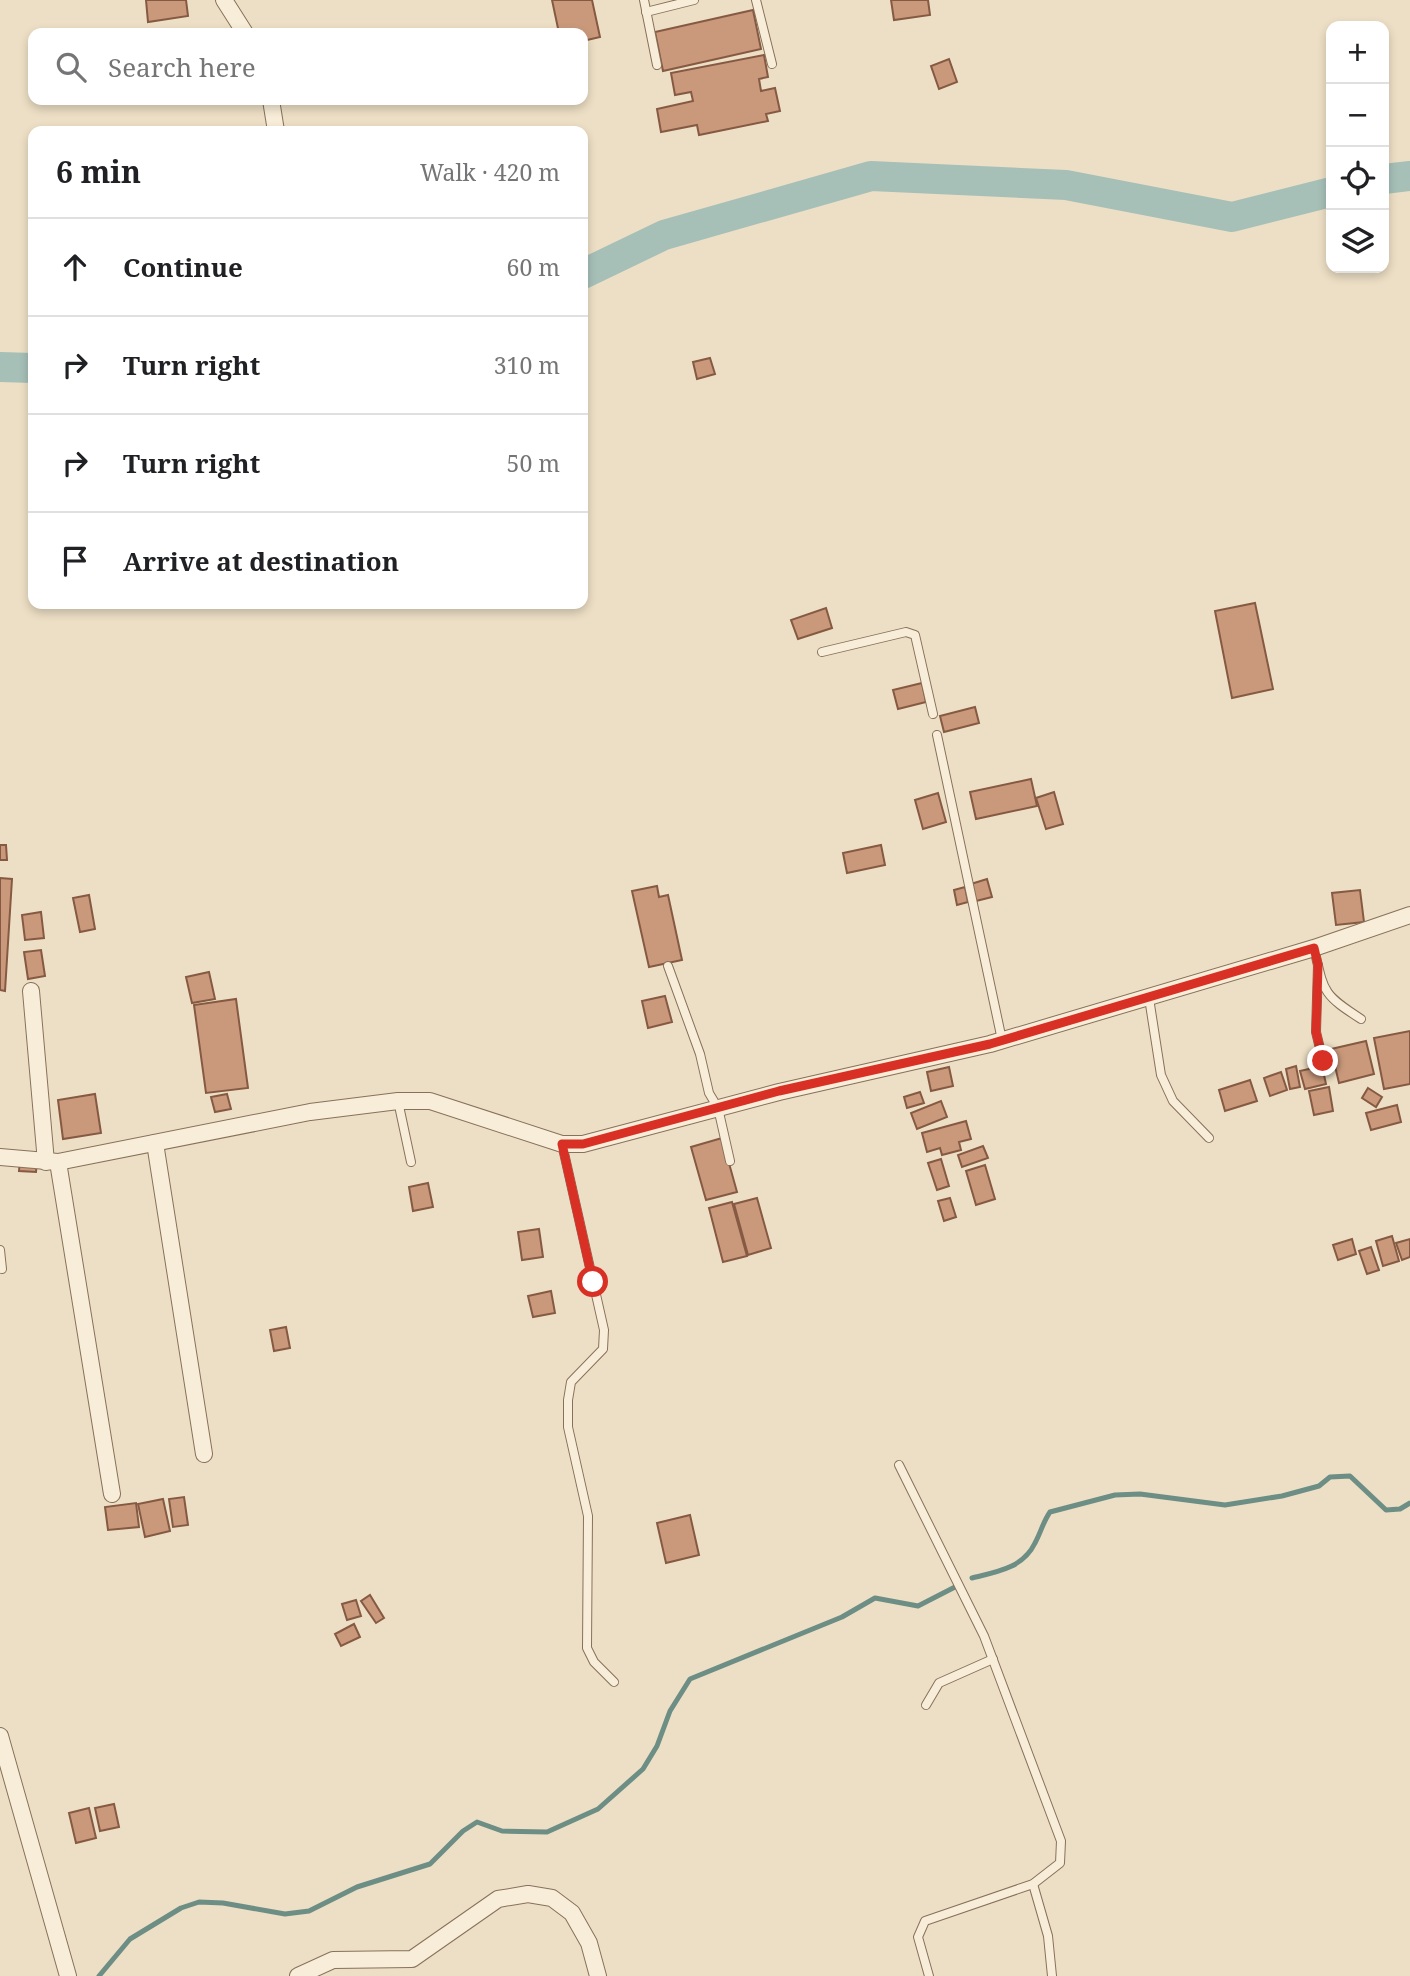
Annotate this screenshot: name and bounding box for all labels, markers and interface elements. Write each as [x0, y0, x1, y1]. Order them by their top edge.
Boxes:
map controls [1326, 21, 1389, 273]
button: + [1326, 21, 1389, 84]
search box [28, 28, 588, 105]
icon: search [52, 48, 90, 86]
text: Search here [108, 49, 256, 85]
button: − [1326, 84, 1389, 147]
button: locate [1326, 147, 1389, 210]
text: 6 min [56, 151, 141, 192]
text: Walk · 420 m [420, 156, 560, 188]
button: layers [1326, 210, 1389, 273]
icon: ahead [56, 248, 94, 286]
text: Continue [123, 249, 243, 285]
text: 60 m [507, 251, 560, 283]
icon: right [56, 346, 94, 384]
text: Turn right [123, 347, 260, 383]
text: 310 m [494, 349, 560, 381]
icon: right [56, 444, 94, 482]
text: Turn right [123, 445, 260, 481]
text: 50 m [507, 447, 560, 479]
icon: arrive [56, 542, 94, 580]
text: Arrive at destination [123, 543, 399, 579]
route end [1307, 1045, 1338, 1076]
route start [577, 1266, 608, 1297]

